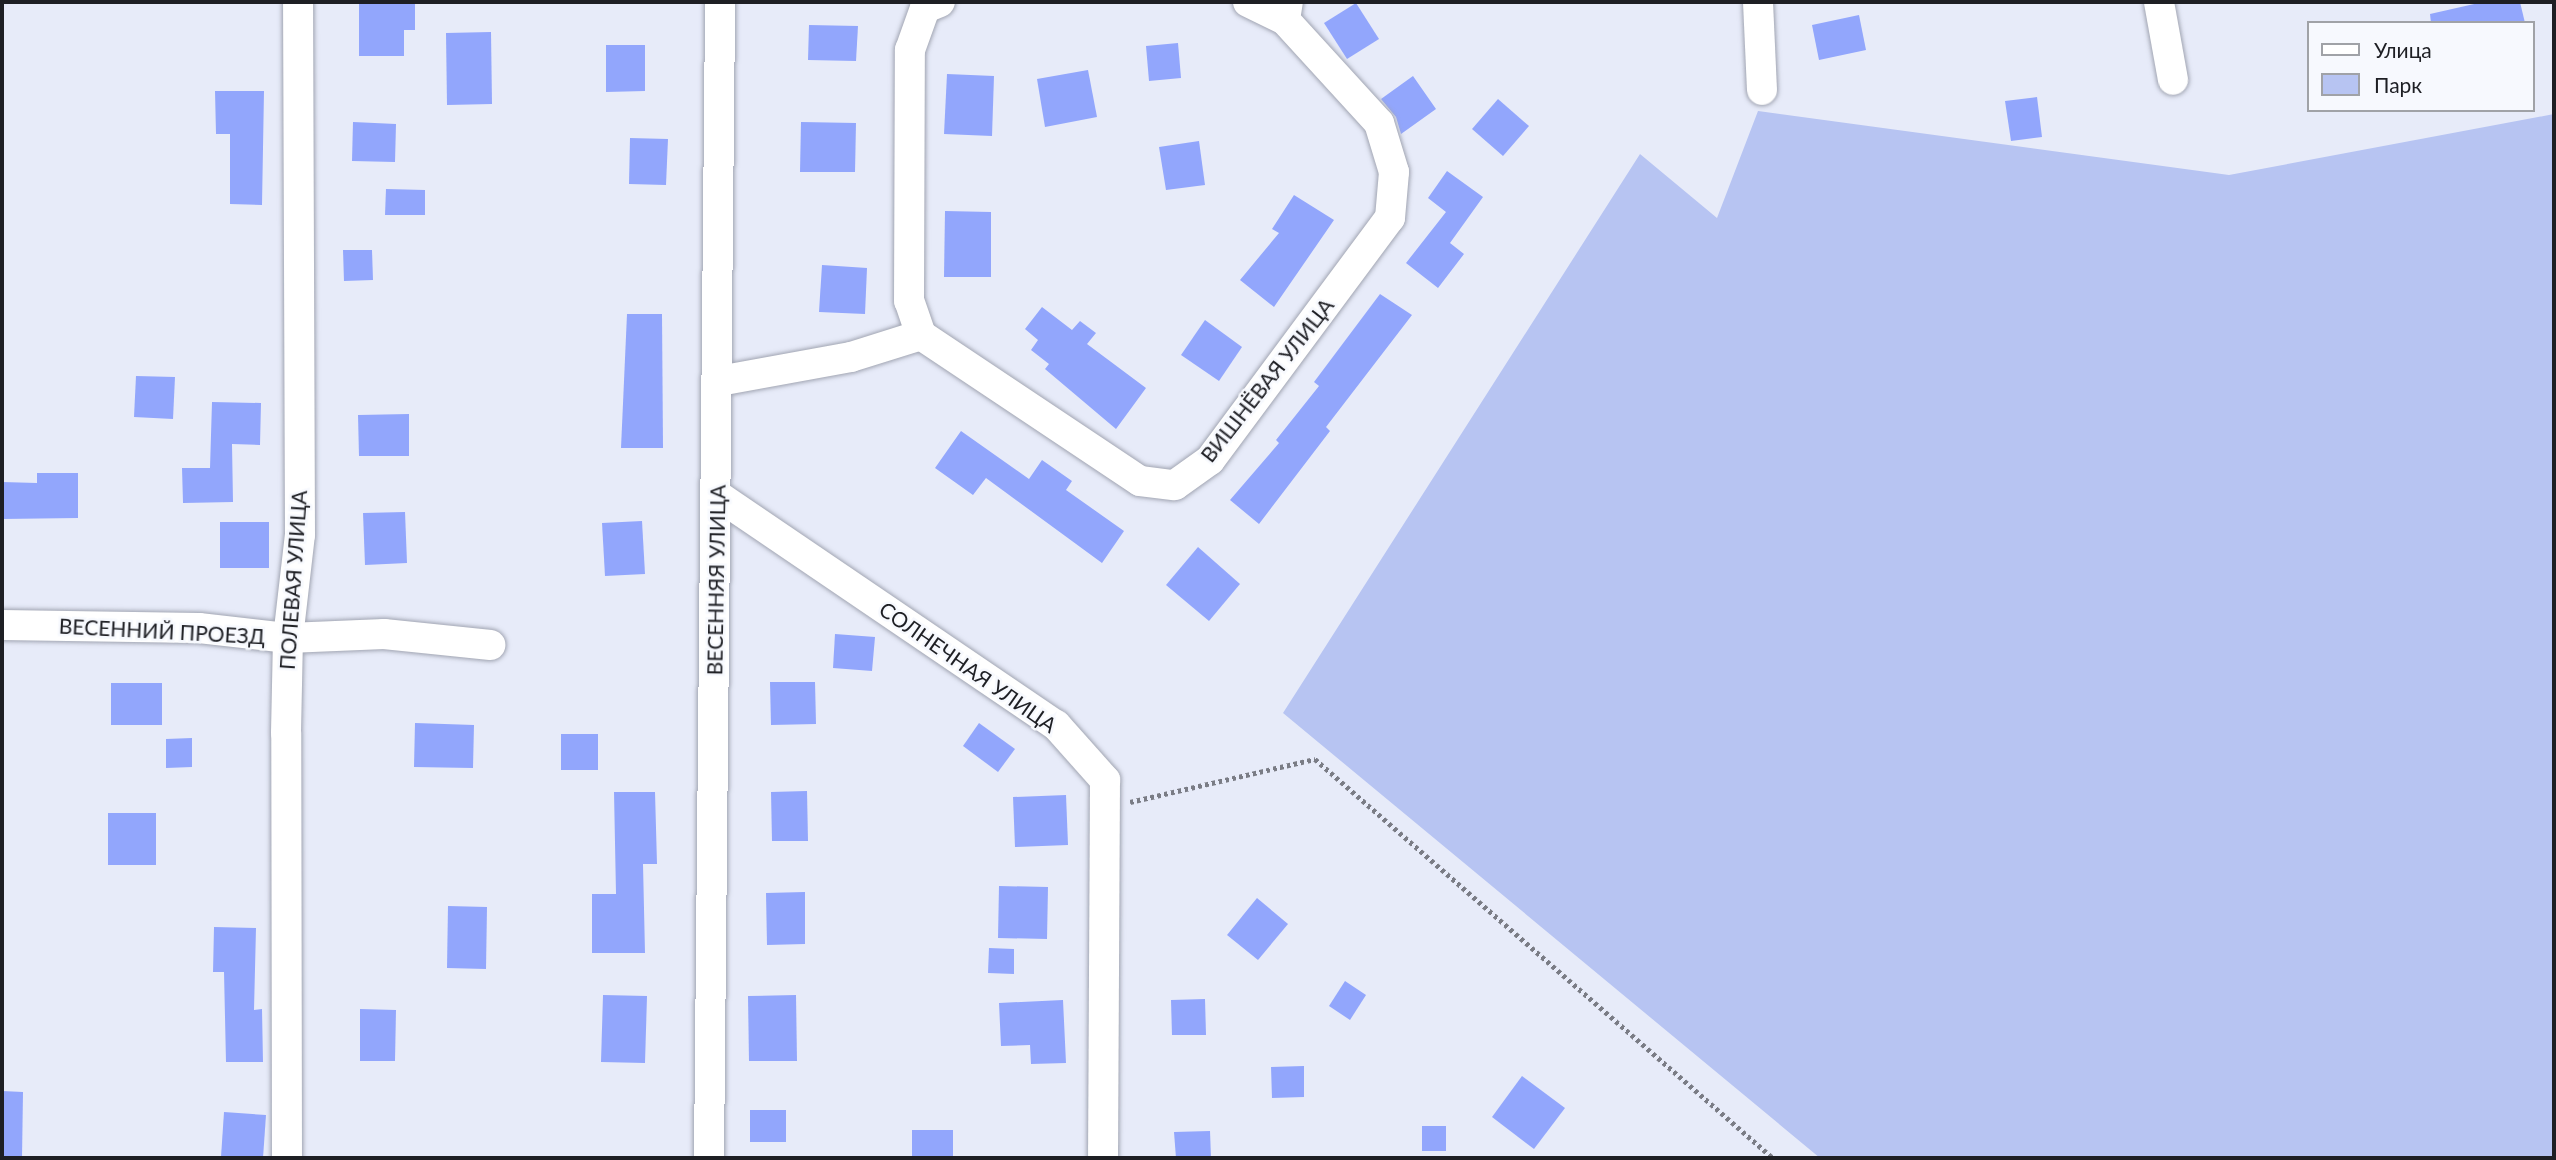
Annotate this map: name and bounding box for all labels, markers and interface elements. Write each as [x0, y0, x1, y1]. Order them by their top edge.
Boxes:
legend [2308, 21, 2535, 112]
text: Улица [2374, 37, 2432, 62]
text: Парк [2374, 72, 2422, 97]
street label: ВИШНЁВАЯ УЛИЦА [1195, 293, 1339, 467]
street label: ВЕСЕННЯЯ УЛИЦА [702, 484, 730, 676]
street label: ПОЛЕВАЯ УЛИЦА [274, 489, 312, 671]
street label: СОЛНЕЧНАЯ УЛИЦА [874, 596, 1062, 738]
street label: ВЕСЕННИЙ ПРОЕЗД [58, 613, 266, 649]

